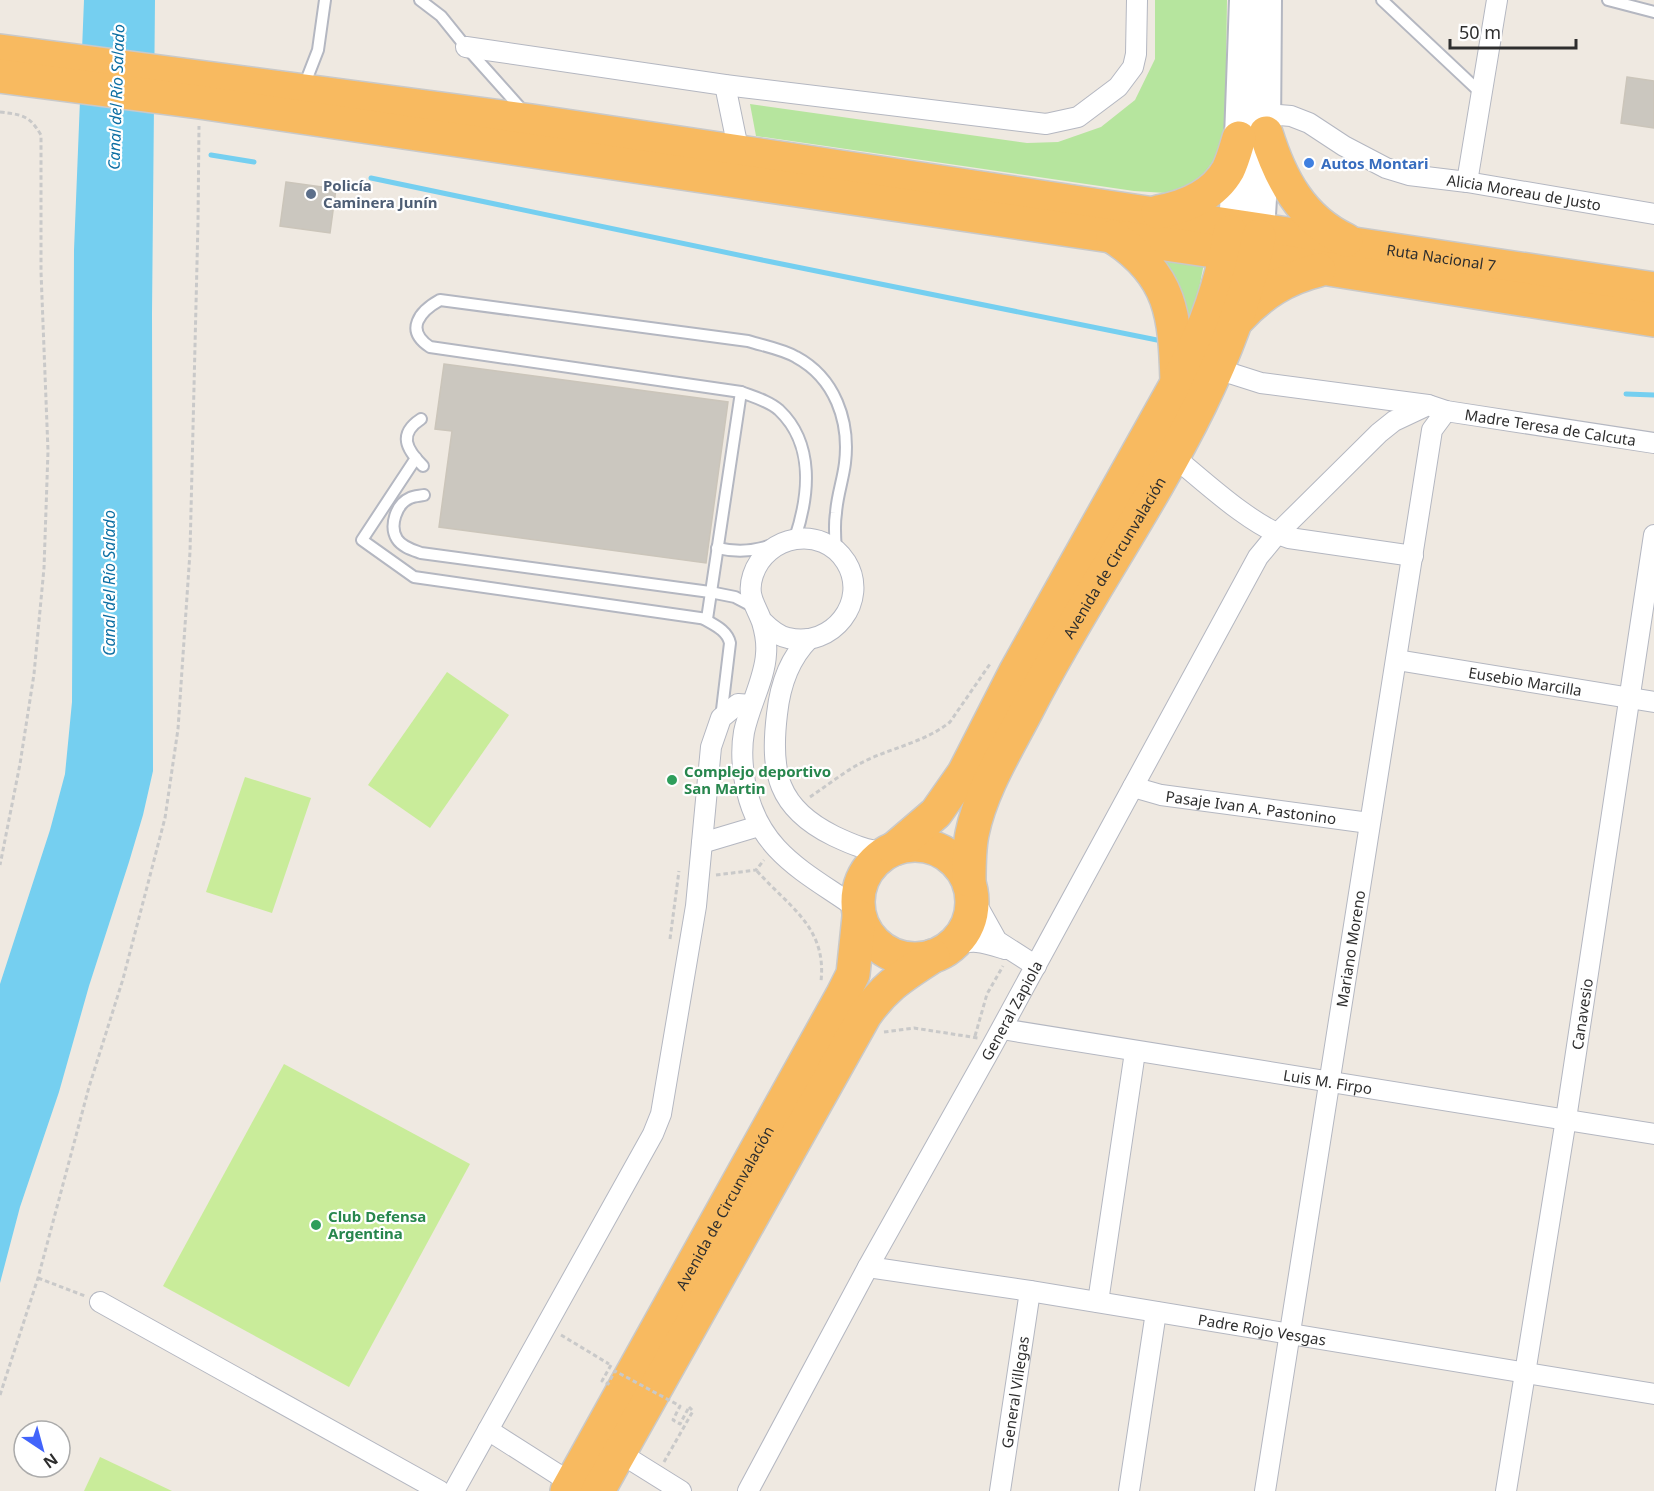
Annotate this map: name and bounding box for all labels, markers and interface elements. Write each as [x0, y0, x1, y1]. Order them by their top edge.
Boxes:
scale bar [1450, 12, 1576, 50]
text: 50 m [1459, 20, 1501, 44]
water label: Canal del Río Salado [102, 24, 130, 170]
place label: Autos Montari [1321, 153, 1428, 173]
marker: Autos Montari [1302, 156, 1316, 170]
street label: Alicia Moreau de Justo [1446, 170, 1603, 215]
place label: Policía Caminera Junín [323, 175, 437, 212]
marker: Policía Caminera Junín [304, 187, 318, 201]
street label: Ruta Nacional 7 [1385, 239, 1497, 275]
street label: Madre Teresa de Calcuta [1463, 404, 1637, 450]
street label: Avenida de Circunvalación [1058, 473, 1170, 642]
water label: Canal del Río Salado [98, 510, 120, 656]
street label: Eusebio Marcilla [1467, 662, 1583, 700]
place label: Complejo deportivo San Martin [684, 761, 831, 798]
marker: Complejo deportivo San Martin [665, 773, 679, 787]
street label: Pasaje Ivan A. Pastonino [1165, 786, 1338, 829]
street label: Mariano Moreno [1331, 889, 1369, 1009]
street label: General Zapiola [976, 957, 1047, 1064]
street label: Canavesio [1567, 977, 1597, 1051]
street label: Luis M. Firpo [1282, 1064, 1374, 1098]
street label: Avenida de Circunvalación [671, 1122, 778, 1293]
place label: Club Defensa Argentina [328, 1206, 426, 1243]
marker: Club Defensa Argentina [309, 1218, 323, 1232]
street label: Padre Rojo Vesgas [1197, 1309, 1328, 1350]
street label: General Villegas [997, 1335, 1033, 1450]
north arrow [12, 1419, 72, 1479]
text: N [39, 1448, 63, 1474]

